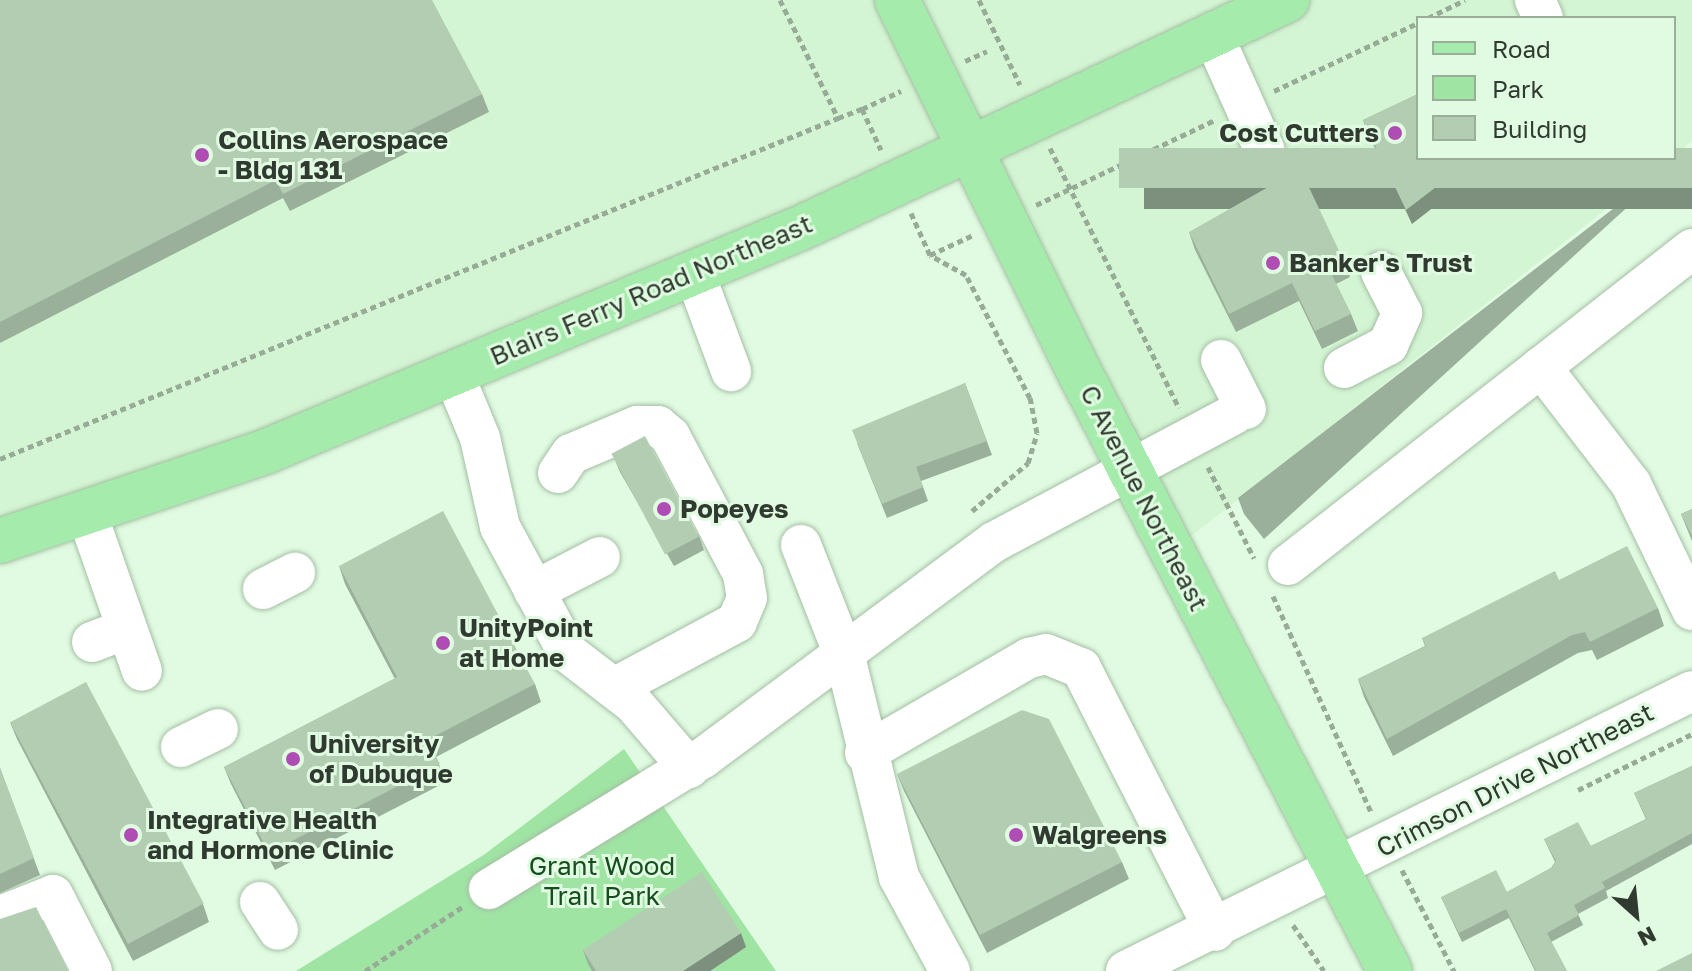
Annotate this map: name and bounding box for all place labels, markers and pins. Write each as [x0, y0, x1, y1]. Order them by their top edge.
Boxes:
place label: Cost Cutters [1219, 117, 1379, 149]
place label: Collins Aerospace - Bldg 131 [218, 124, 448, 186]
marker: Cost Cutters [1386, 124, 1404, 142]
marker: Collins Aerospace - Bldg 131 [193, 146, 211, 164]
place label: Banker's Trust [1289, 247, 1473, 279]
marker: Banker's Trust [1264, 254, 1282, 272]
place label: Popeyes [680, 493, 789, 525]
marker: Popeyes [655, 500, 673, 518]
place label: UnityPoint at Home [459, 612, 593, 674]
marker: UnityPoint at Home [434, 634, 452, 652]
place label: University of Dubuque [309, 728, 453, 790]
marker: University of Dubuque [284, 750, 302, 768]
place label: Integrative Health and Hormone Clinic [147, 804, 394, 866]
place label: Walgreens [1032, 819, 1167, 851]
marker: Integrative Health and Hormone Clinic [122, 826, 140, 844]
marker: Walgreens [1007, 826, 1025, 844]

